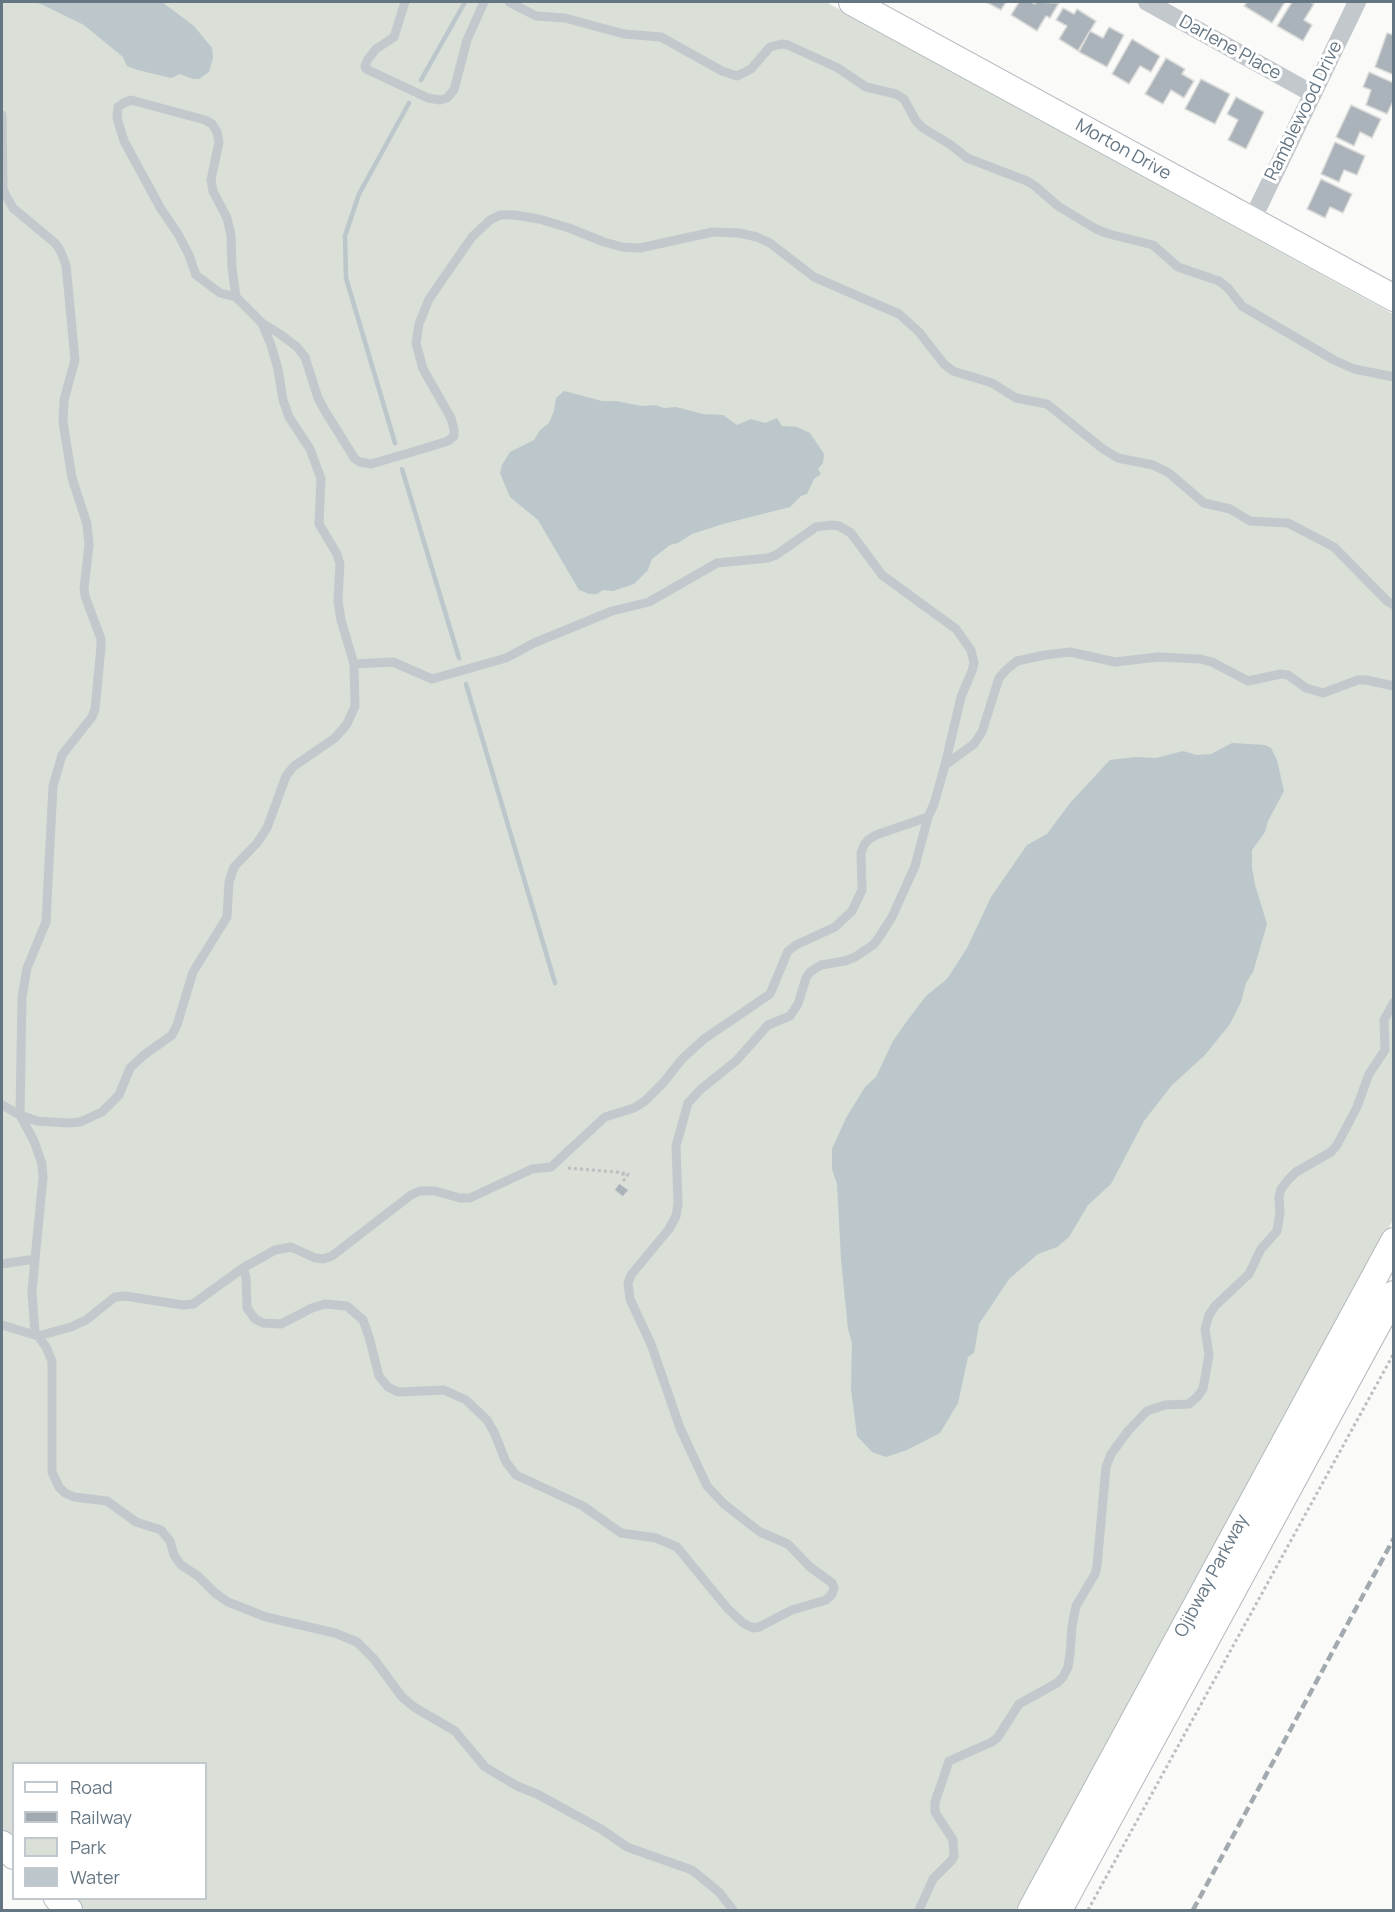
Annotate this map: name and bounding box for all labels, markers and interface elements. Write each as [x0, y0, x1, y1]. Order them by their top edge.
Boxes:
street label: Darlene Place [1175, 11, 1285, 85]
street label: Ramblewood Drive [1261, 38, 1347, 184]
street label: Morton Drive [1071, 115, 1175, 185]
street label: Ojibway Parkway [1171, 1511, 1253, 1641]
legend [12, 1762, 207, 1900]
text: Road [70, 1775, 113, 1799]
text: Railway [70, 1805, 132, 1829]
text: Park [70, 1835, 106, 1859]
text: Water [70, 1865, 120, 1889]

